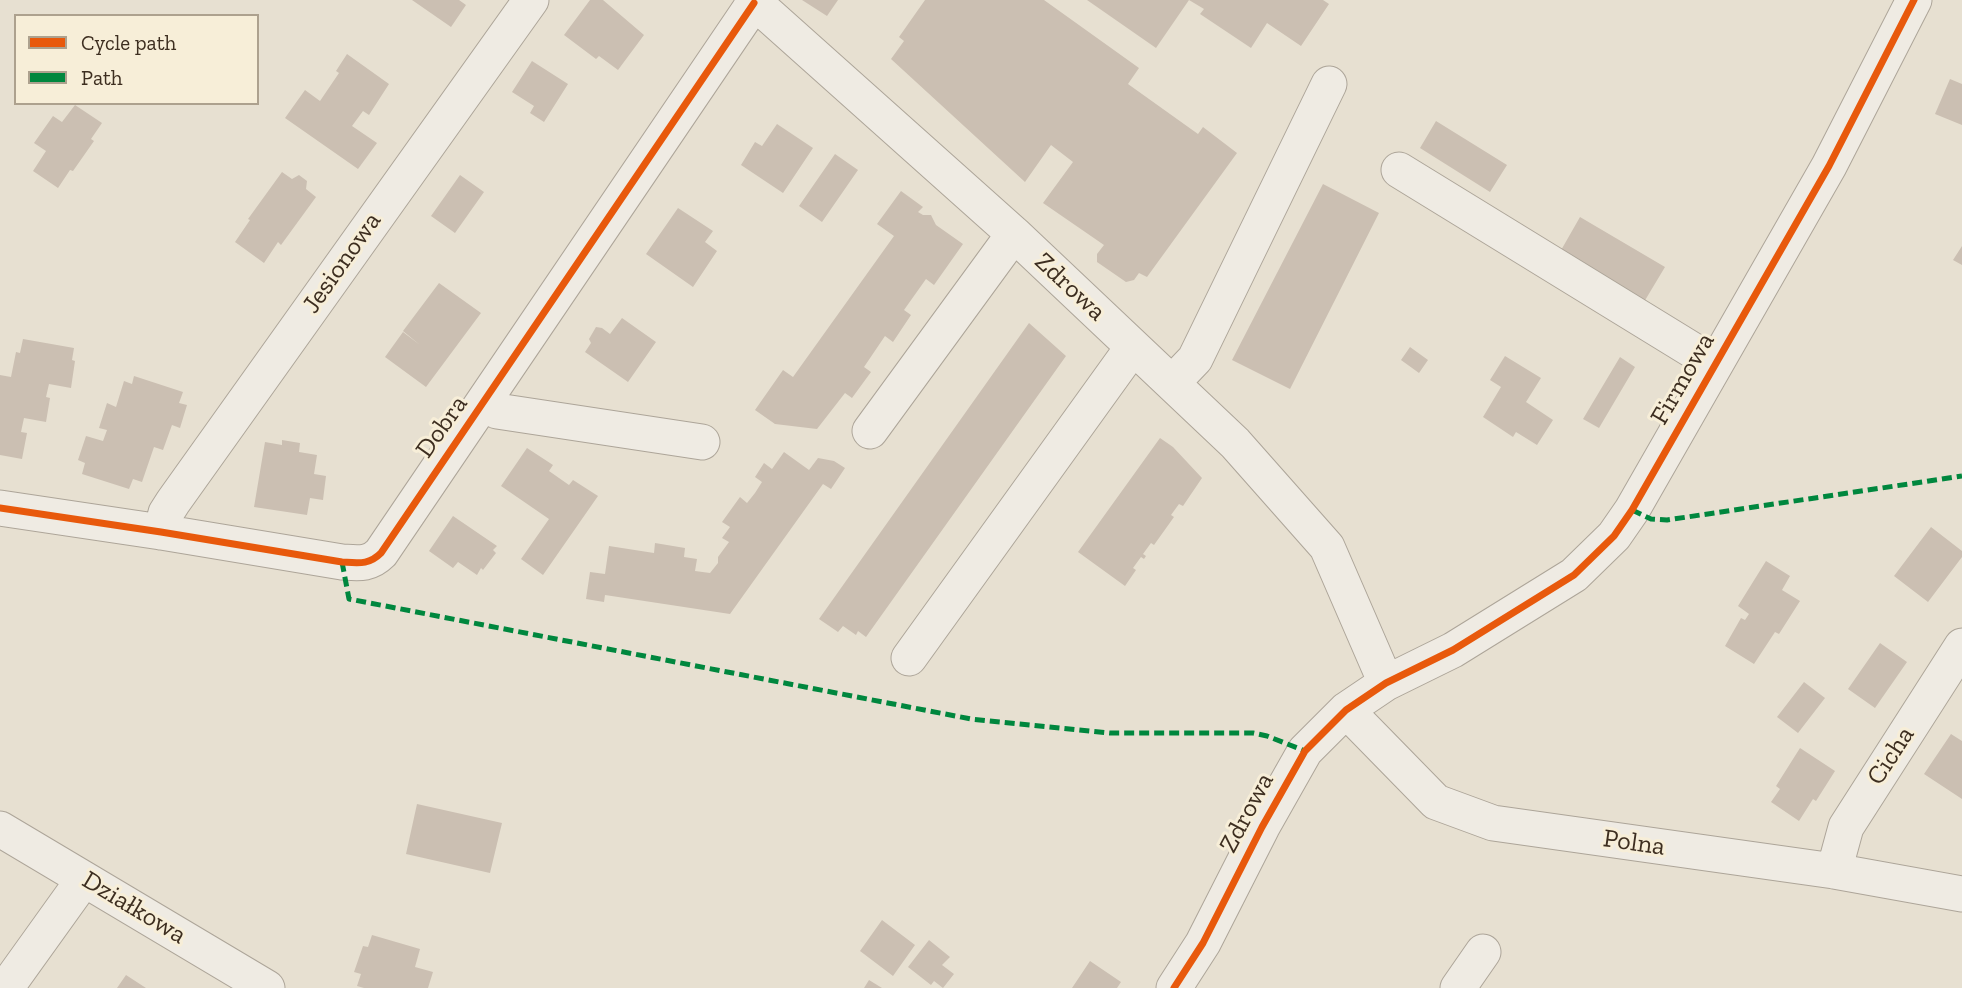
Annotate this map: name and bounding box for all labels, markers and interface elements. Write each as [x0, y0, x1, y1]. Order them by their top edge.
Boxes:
legend [14, 14, 259, 105]
text: Cycle path [81, 30, 176, 55]
text: Path [81, 65, 123, 90]
street label: Jesionowa [296, 207, 388, 319]
street label: Zdrowa [1028, 246, 1112, 328]
street label: Firmowa [1644, 328, 1722, 430]
street label: Dobra [409, 390, 475, 464]
street label: Cicha [1861, 721, 1921, 791]
street label: Zdrowa [1213, 768, 1281, 858]
street label: Polna [1601, 823, 1667, 863]
street label: Działkowa [76, 865, 192, 951]

